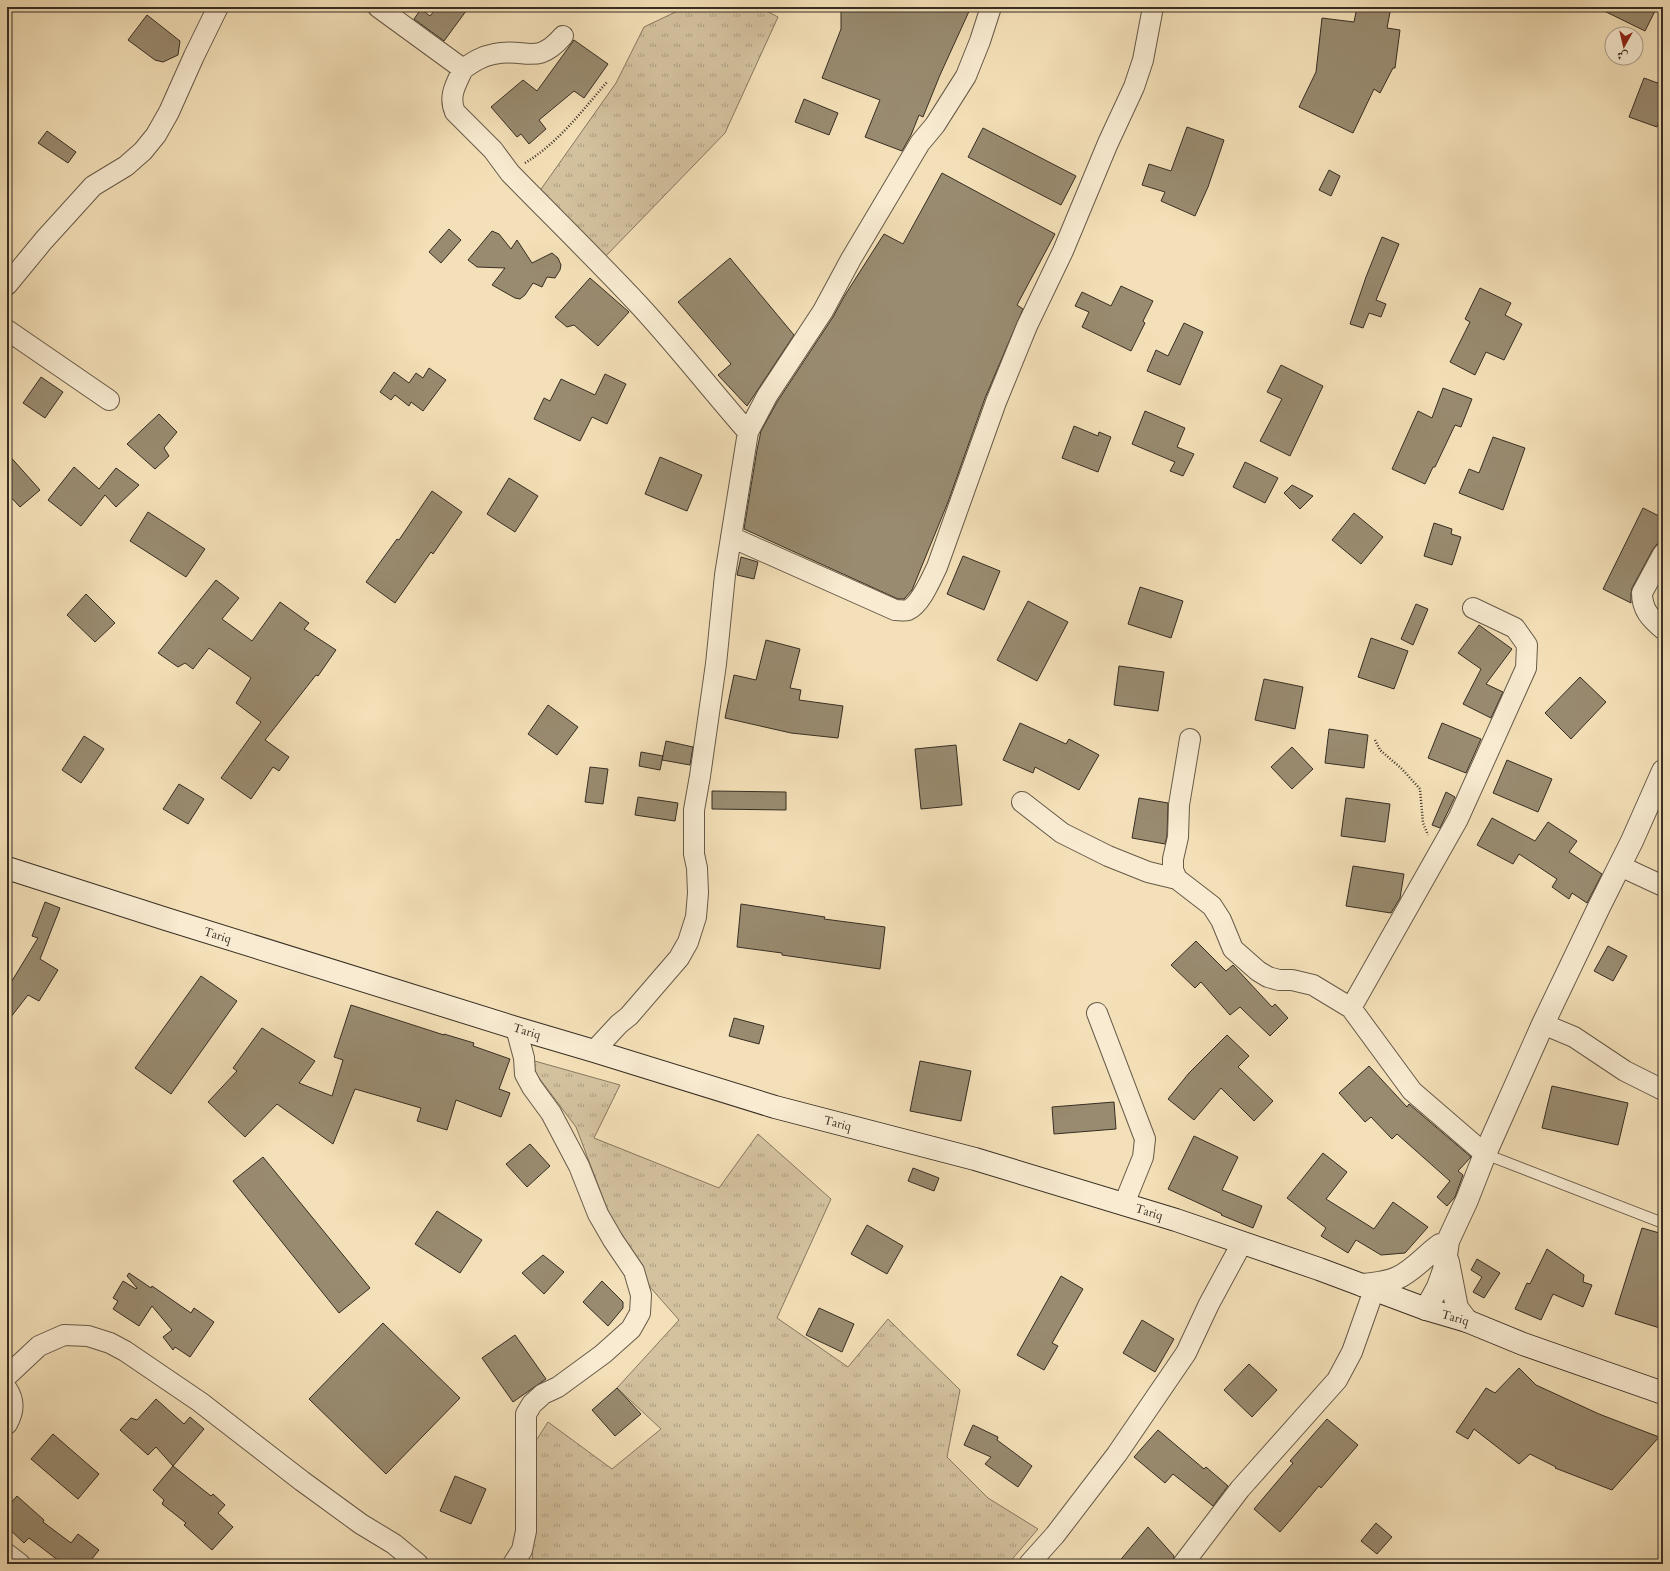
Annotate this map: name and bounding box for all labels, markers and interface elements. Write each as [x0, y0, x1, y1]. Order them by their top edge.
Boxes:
north arrow [1604, 26, 1644, 66]
text: ش [1616, 47, 1629, 64]
street label: Tariq [202, 923, 234, 947]
street label: Tariq [511, 1020, 543, 1043]
street label: Tariq [822, 1112, 854, 1135]
street label: Tariq [1133, 1200, 1166, 1224]
street label: Tariq [1440, 1306, 1472, 1329]

